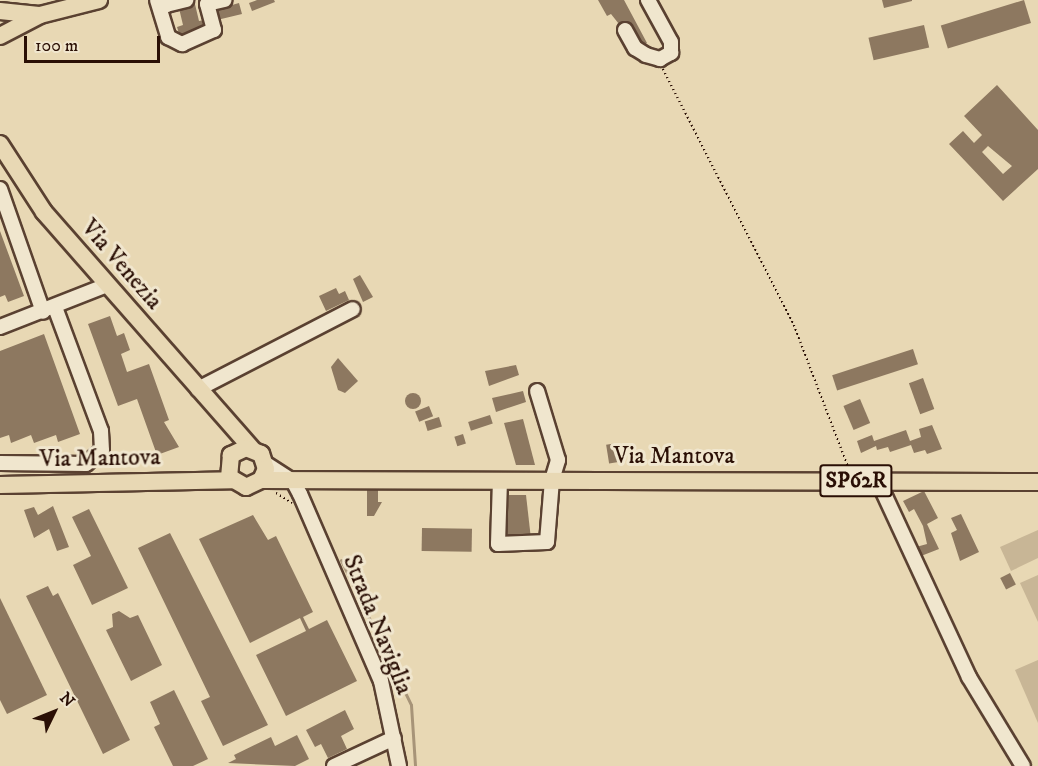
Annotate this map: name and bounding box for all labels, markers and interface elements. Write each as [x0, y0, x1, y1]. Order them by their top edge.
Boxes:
scale bar [27, 24, 164, 62]
text: 100 m [35, 35, 78, 57]
street label: Via Venezia [74, 214, 168, 316]
street label: Via Mantova [613, 443, 735, 471]
street label: Via Mantova [39, 444, 161, 474]
road number: SP62R [818, 462, 894, 500]
street label: Strada Naviglia [336, 551, 418, 699]
north arrow [24, 682, 84, 742]
text: N [55, 688, 79, 711]

